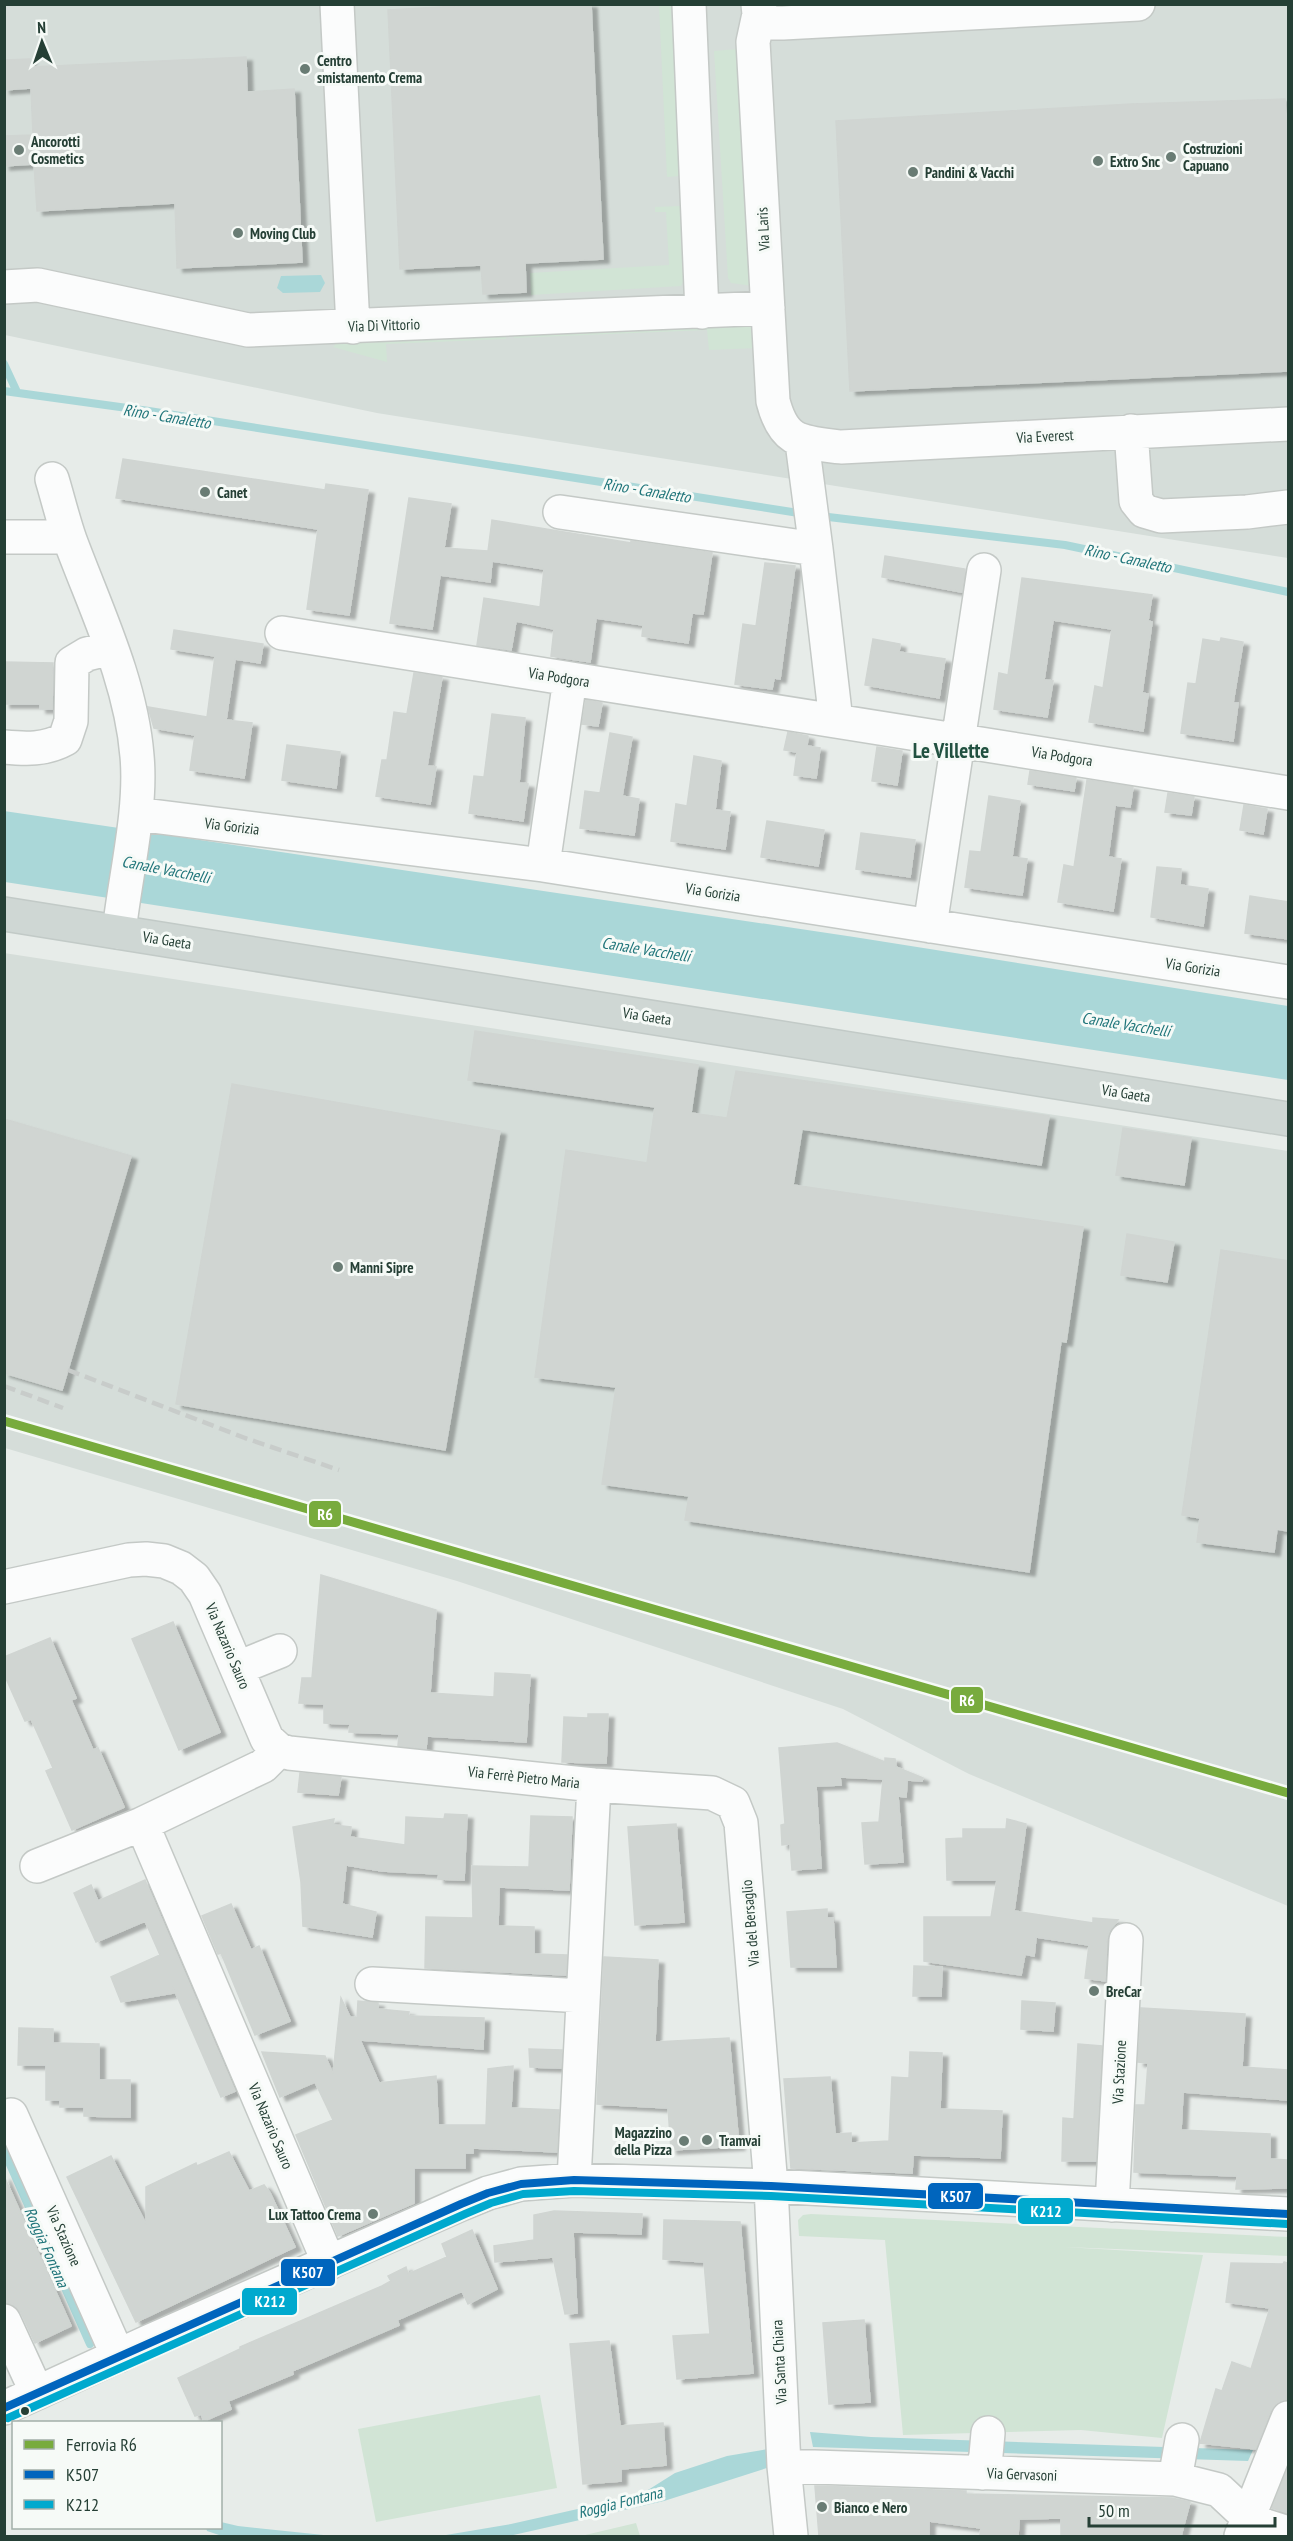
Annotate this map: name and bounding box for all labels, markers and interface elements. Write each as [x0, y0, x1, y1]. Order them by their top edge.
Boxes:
north arrow [12, 12, 72, 72]
text: N [37, 17, 46, 37]
place label: Centro smistamento Crema [317, 51, 422, 87]
marker: Centro smistamento Crema [298, 62, 312, 76]
place label: Ancorotti Cosmetics [30, 132, 84, 168]
place label: Costruzioni Capuano [1183, 139, 1243, 175]
marker: Ancorotti Cosmetics [12, 143, 26, 157]
marker: Costruzioni Capuano [1164, 150, 1178, 164]
place label: Extro Snc [1110, 152, 1161, 171]
marker: Extro Snc [1091, 154, 1105, 168]
place label: Pandini & Vacchi [925, 163, 1014, 182]
marker: Pandini & Vacchi [906, 165, 920, 179]
street label: Via Laris [752, 207, 774, 252]
place label: Moving Club [250, 224, 316, 243]
marker: Moving Club [231, 226, 245, 240]
street label: Via Di Vittorio [347, 314, 420, 336]
water label: Rino - Canaletto [122, 399, 213, 433]
street label: Via Everest [1015, 425, 1074, 447]
water label: Rino - Canaletto [602, 473, 693, 507]
place label: Canet [217, 483, 248, 502]
marker: Canet [198, 485, 212, 499]
water label: Rino - Canaletto [1083, 539, 1174, 577]
street label: Via Podgora [526, 663, 591, 691]
district label: Le Villette [913, 737, 989, 764]
street label: Via Podgora [1029, 742, 1094, 770]
street label: Via Gorizia [202, 813, 261, 839]
water label: Canale Vacchelli [120, 851, 214, 888]
street label: Via Gorizia [683, 878, 742, 906]
street label: Via Gaeta [140, 927, 193, 953]
water label: Canale Vacchelli [600, 932, 694, 966]
street label: Via Gorizia [1163, 953, 1222, 981]
street label: Via Gaeta [620, 1003, 673, 1029]
water label: Canale Vacchelli [1080, 1007, 1174, 1041]
street label: Via Gaeta [1099, 1080, 1152, 1106]
place label: Manni Sipre [350, 1258, 414, 1277]
marker: Manni Sipre [331, 1260, 345, 1274]
line badge: R6 [308, 1500, 342, 1528]
text: R6 [317, 1504, 333, 1524]
street label: Via Nazario Sauro [201, 1599, 255, 1692]
line badge: R6 [950, 1686, 984, 1714]
text: R6 [959, 1690, 975, 1710]
street label: Via Ferrè Pietro Maria [466, 1762, 581, 1792]
street label: Via del Bersaglio [737, 1879, 763, 1968]
place label: BreCar [1106, 1982, 1142, 2001]
marker: BreCar [1087, 1984, 1101, 1998]
street label: Via Stazione [1108, 2040, 1130, 2105]
street label: Via Nazario Sauro [244, 2079, 298, 2172]
place label: Magazzino della Pizza [614, 2123, 672, 2159]
place label: Tramvai [719, 2131, 761, 2150]
marker: Tramvai [700, 2133, 714, 2147]
marker: Magazzino della Pizza [677, 2134, 691, 2148]
line badge: K507 [927, 2182, 984, 2210]
text: K507 [940, 2186, 972, 2206]
line badge: K212 [1017, 2197, 1074, 2225]
text: K212 [1030, 2201, 1062, 2221]
street label: Via Stazione [42, 2202, 86, 2269]
water label: Roggia Fontana [20, 2204, 74, 2292]
place label: Lux Tattoo Crema [269, 2205, 361, 2224]
marker: Lux Tattoo Crema [366, 2207, 380, 2221]
line badge: K507 [280, 2258, 336, 2287]
text: K507 [292, 2262, 324, 2282]
line badge: K212 [241, 2287, 298, 2316]
text: K212 [254, 2291, 286, 2311]
street label: Via Santa Chiara [767, 2319, 791, 2406]
unlabelled marker [19, 2405, 31, 2417]
legend [12, 2421, 222, 2529]
text: Ferrovia R6 [66, 2433, 137, 2456]
text: K507 [66, 2463, 99, 2486]
street label: Via Gervasoni [986, 2463, 1057, 2485]
water label: Roggia Fontana [576, 2482, 666, 2522]
scale bar [1089, 2490, 1275, 2528]
text: K212 [66, 2493, 99, 2516]
place label: Bianco e Nero [834, 2498, 908, 2517]
text: 50 m [1098, 2499, 1130, 2522]
marker: Bianco e Nero [815, 2500, 829, 2514]

